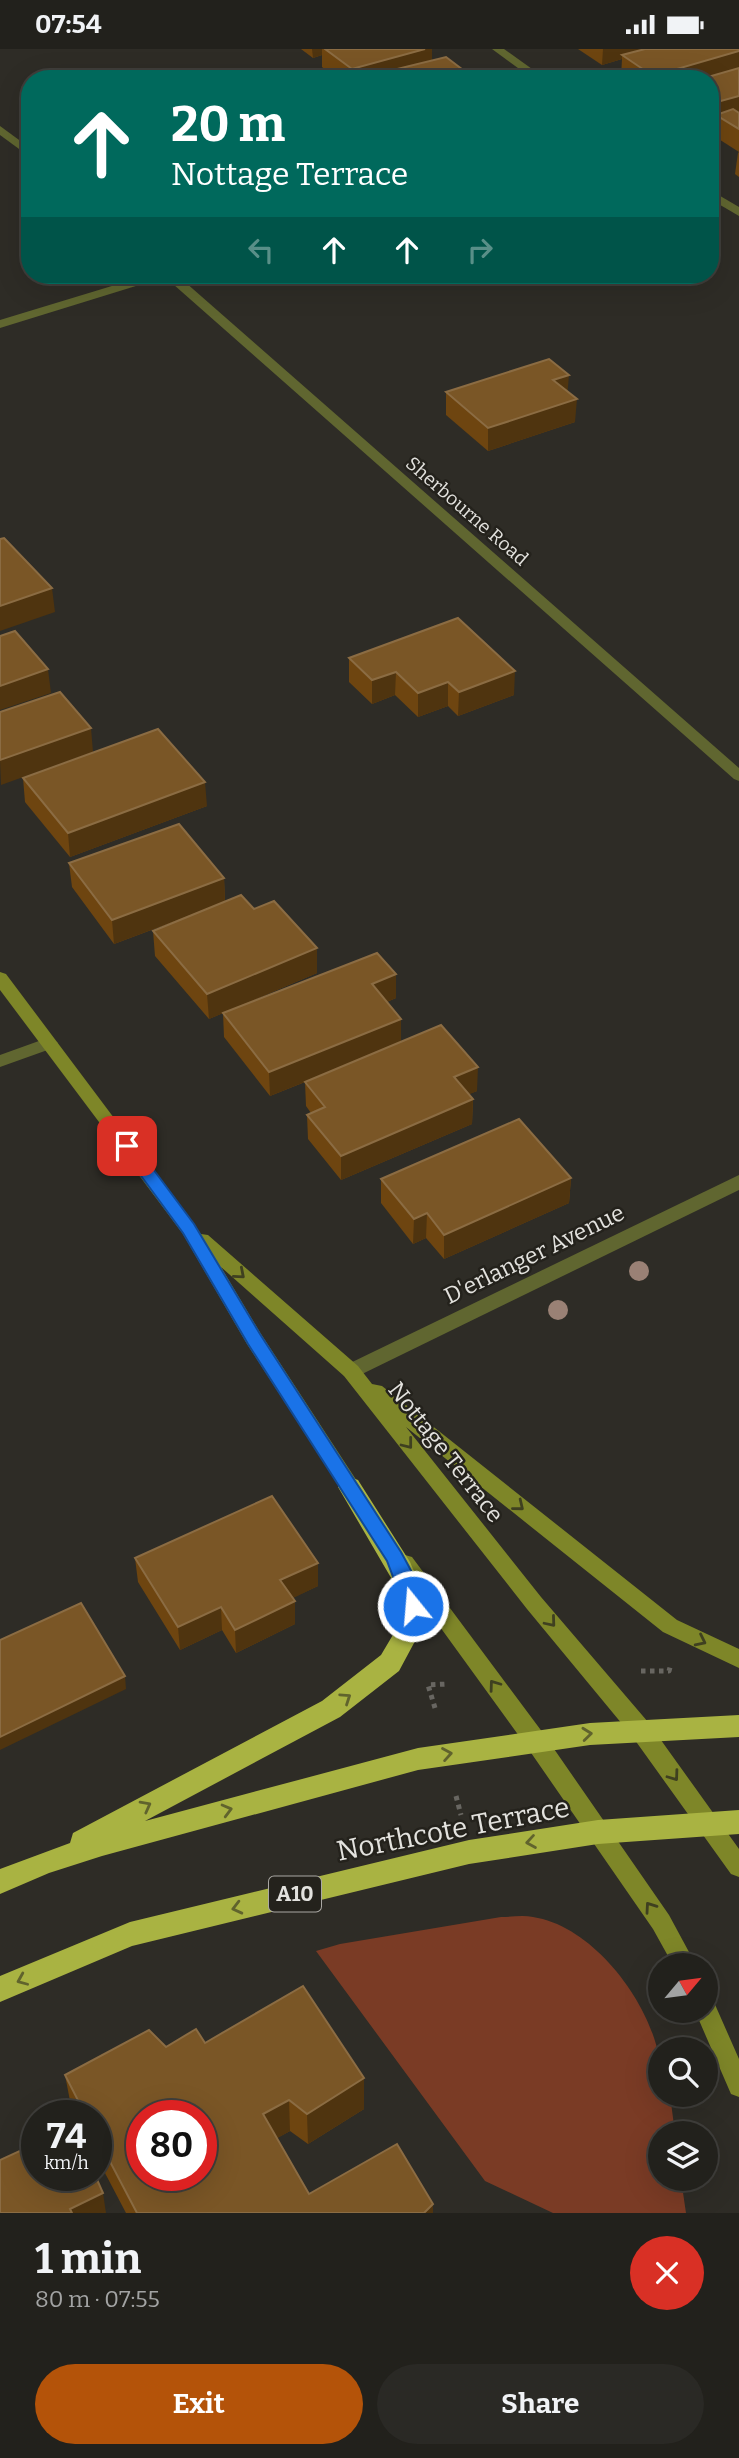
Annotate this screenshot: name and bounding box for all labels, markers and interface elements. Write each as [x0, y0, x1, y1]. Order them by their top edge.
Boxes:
text: 07:54 [35, 9, 102, 40]
text: 20 m [171, 95, 285, 154]
icon: ahead [56, 98, 147, 189]
text: Nottage Terrace [171, 155, 408, 193]
icon: left [242, 231, 280, 269]
icon: ahead [315, 231, 353, 269]
icon: ahead [388, 231, 426, 269]
icon: right [461, 231, 499, 269]
street label: Sherbourne Road [401, 452, 533, 570]
pin [97, 1116, 157, 1176]
icon: arrive [108, 1127, 146, 1165]
street label: D'erlanger Avenue [439, 1198, 629, 1310]
one-way arrow [232, 1266, 245, 1278]
street label: Nottage Terrace [382, 1376, 510, 1528]
one-way arrow [400, 1437, 413, 1449]
one-way arrow [512, 1497, 524, 1510]
position arrow [376, 1569, 450, 1643]
one-way arrow [542, 1614, 555, 1626]
one-way arrow [694, 1633, 706, 1647]
one-way arrow [490, 1681, 502, 1693]
one-way arrow [338, 1694, 351, 1706]
one-way arrow [582, 1727, 593, 1742]
one-way arrow [441, 1747, 453, 1762]
one-way arrow [666, 1768, 678, 1781]
street label: Northcote Terrace [334, 1790, 572, 1868]
one-way arrow [139, 1801, 151, 1814]
one-way arrow [221, 1803, 233, 1818]
one-way arrow [525, 1834, 537, 1849]
road number: A10 [269, 1877, 321, 1911]
one-way arrow [231, 1900, 243, 1914]
one-way arrow [646, 1902, 658, 1915]
north arrow [648, 1953, 718, 2023]
map controls [648, 1953, 718, 2191]
one-way arrow [17, 1971, 29, 1985]
button: search [648, 2037, 718, 2107]
speed limit sign: 80 [126, 2100, 217, 2191]
text: 74 [47, 2115, 86, 2157]
button: layers [648, 2121, 718, 2191]
text: km/h [44, 2152, 89, 2174]
text: 1 min [35, 2234, 141, 2284]
button: close [630, 2236, 704, 2310]
text: 80 m · 07:55 [35, 2285, 160, 2313]
button: Exit [35, 2364, 363, 2444]
button: Share [377, 2364, 704, 2444]

